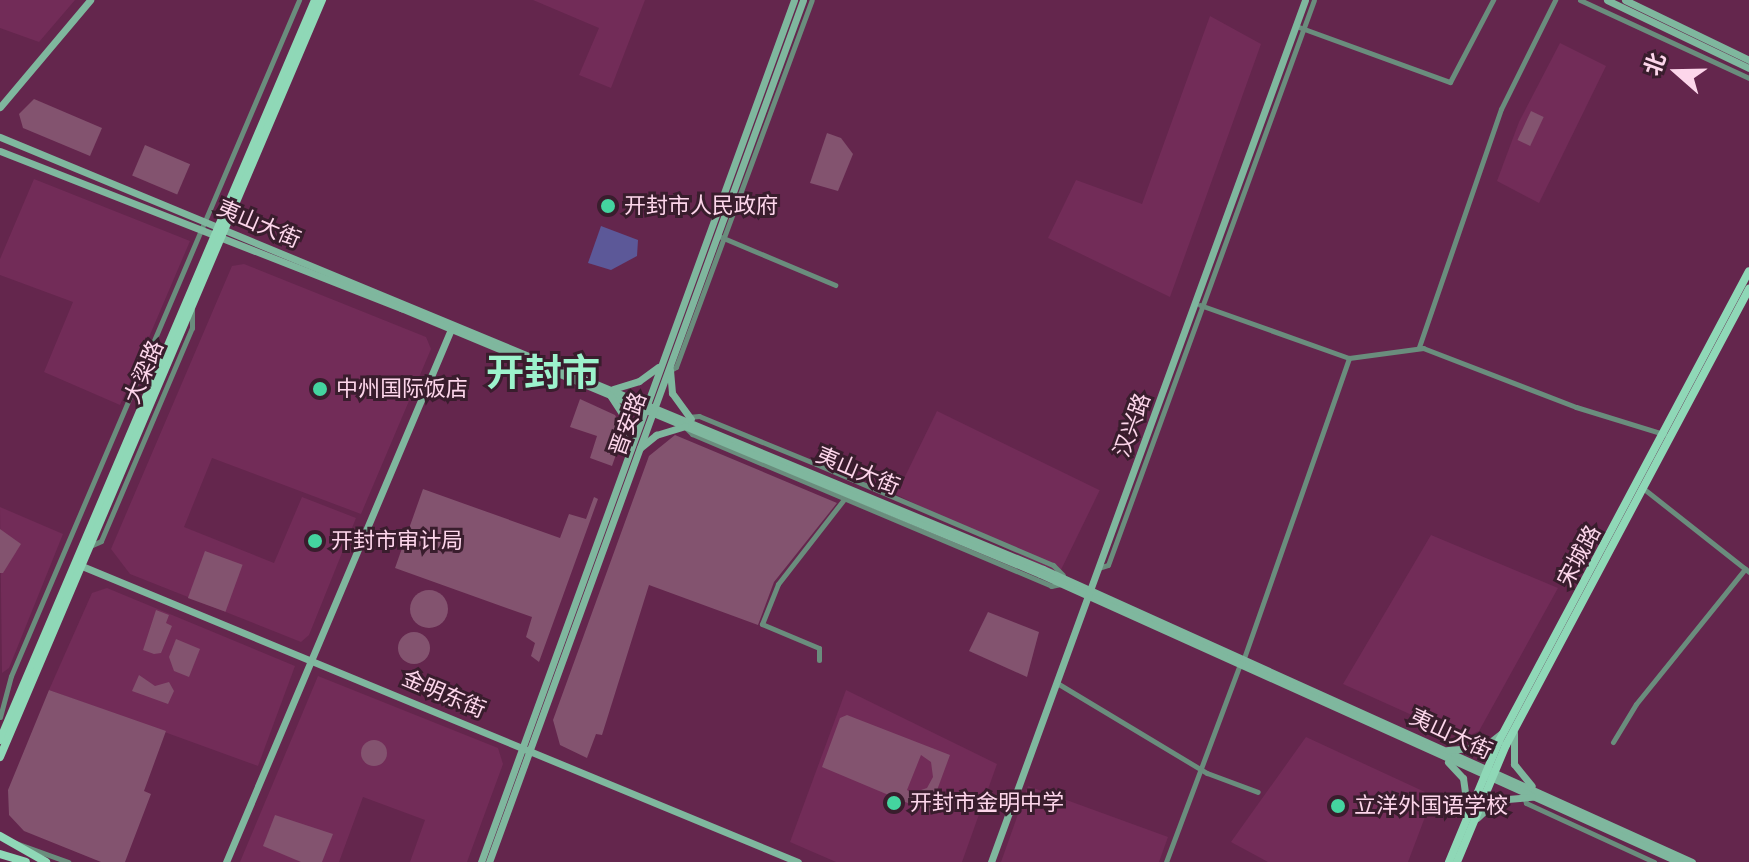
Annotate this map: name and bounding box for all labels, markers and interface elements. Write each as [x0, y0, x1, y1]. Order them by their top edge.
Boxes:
north arrow [1637, 32, 1717, 112]
text: 北 [1638, 49, 1671, 79]
place label: 开封市人民政府 [624, 193, 778, 219]
street label: 夷山大街 [213, 195, 305, 253]
marker: 开封市人民政府 [599, 197, 617, 215]
street label: 大梁路 [119, 336, 169, 408]
district label: 开封市 [486, 351, 600, 397]
place label: 中州国际饭店 [336, 376, 468, 402]
marker: 中州国际饭店 [311, 380, 329, 398]
street label: 晋安路 [604, 388, 652, 460]
street label: 汉兴路 [1108, 389, 1156, 461]
street label: 夷山大街 [812, 442, 904, 500]
street label: 宋城路 [1552, 521, 1606, 591]
place label: 开封市审计局 [331, 528, 463, 554]
marker: 开封市审计局 [306, 532, 324, 550]
street label: 金明东街 [398, 665, 490, 723]
street label: 夷山大街 [1406, 703, 1496, 765]
place label: 开封市金明中学 [910, 790, 1064, 816]
place label: 立洋外国语学校 [1354, 793, 1508, 819]
marker: 开封市金明中学 [885, 794, 903, 812]
marker: 立洋外国语学校 [1329, 797, 1347, 815]

